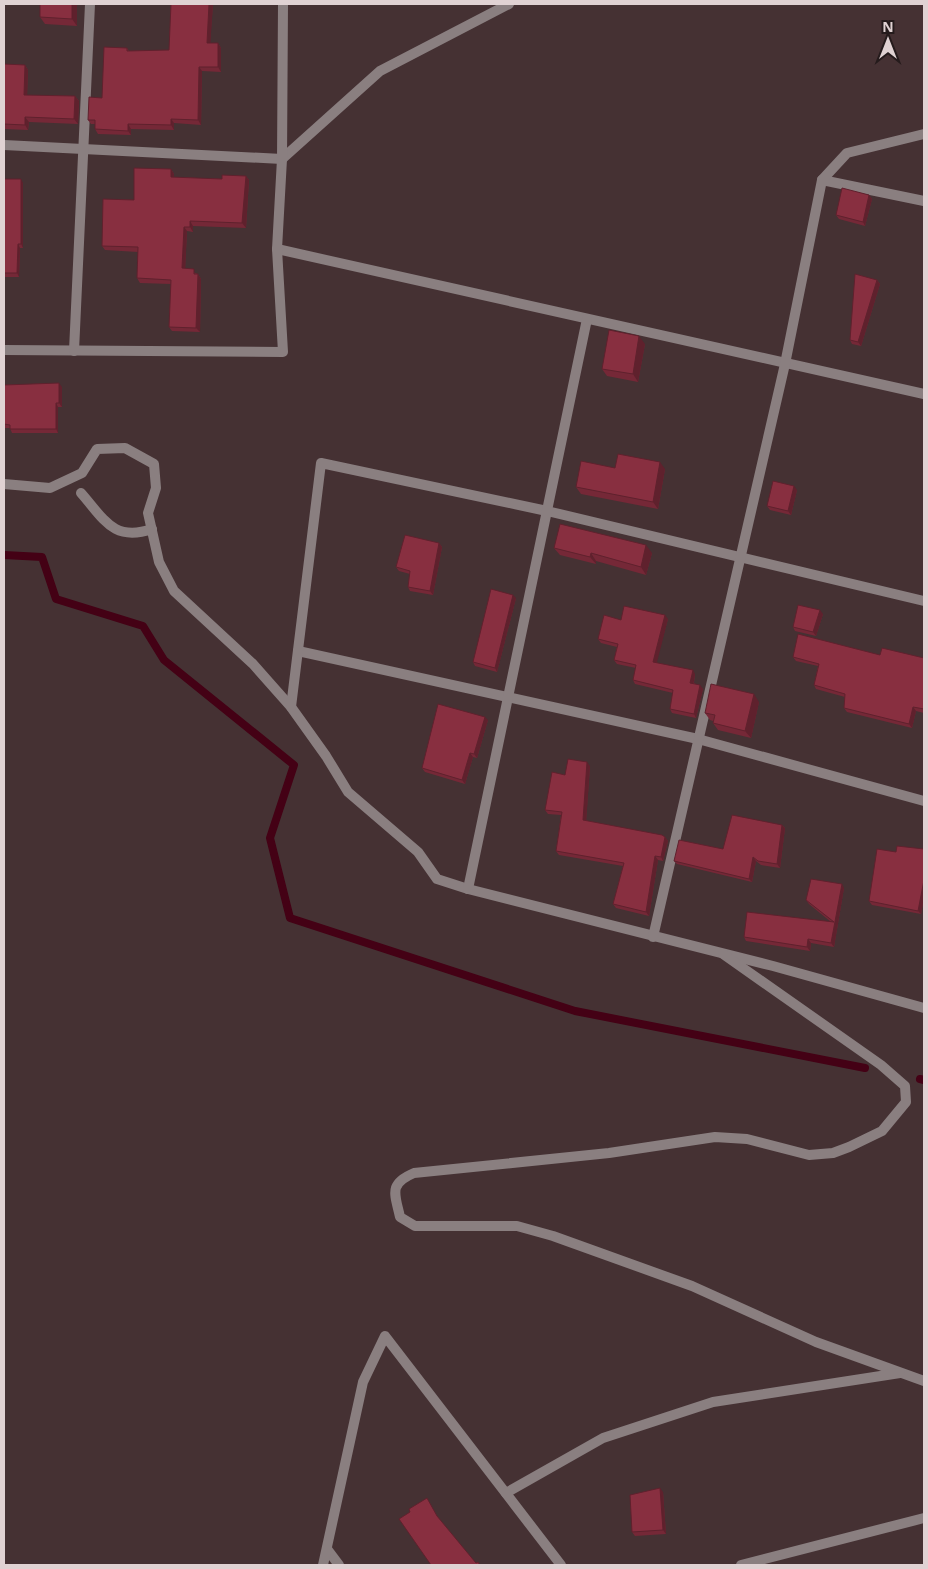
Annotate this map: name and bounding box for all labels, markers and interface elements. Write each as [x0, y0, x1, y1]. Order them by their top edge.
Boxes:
north arrow [863, 15, 913, 65]
text: N [882, 17, 894, 36]

